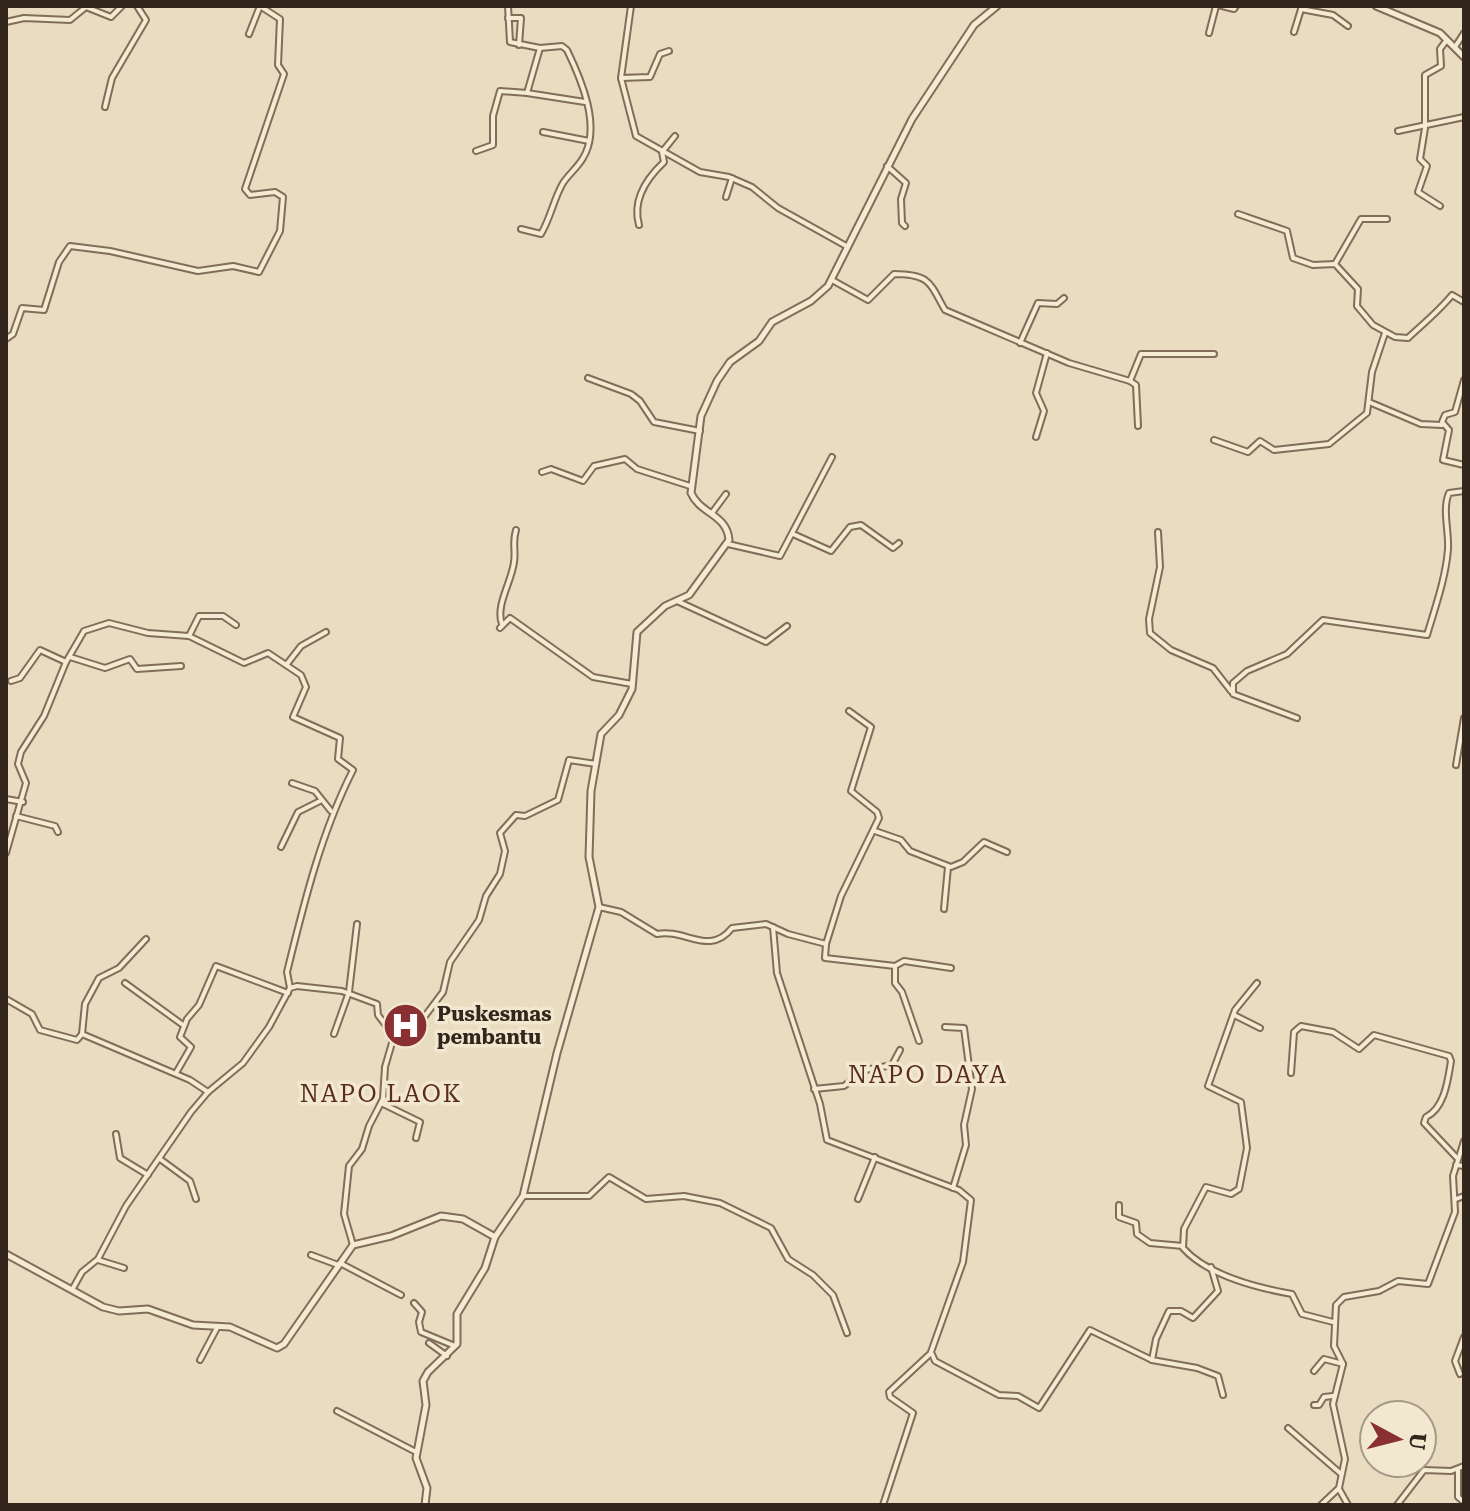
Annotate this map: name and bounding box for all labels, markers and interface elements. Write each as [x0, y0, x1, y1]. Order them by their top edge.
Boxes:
hospital icon: Puskesmas pembantu [382, 1001, 430, 1049]
place label: Puskesmas pembantu [437, 1002, 551, 1049]
district label: NAPO DAYA [848, 1061, 1008, 1089]
district label: NAPO LAOK [300, 1080, 462, 1108]
north arrow [1358, 1399, 1438, 1479]
text: U [1404, 1431, 1431, 1451]

